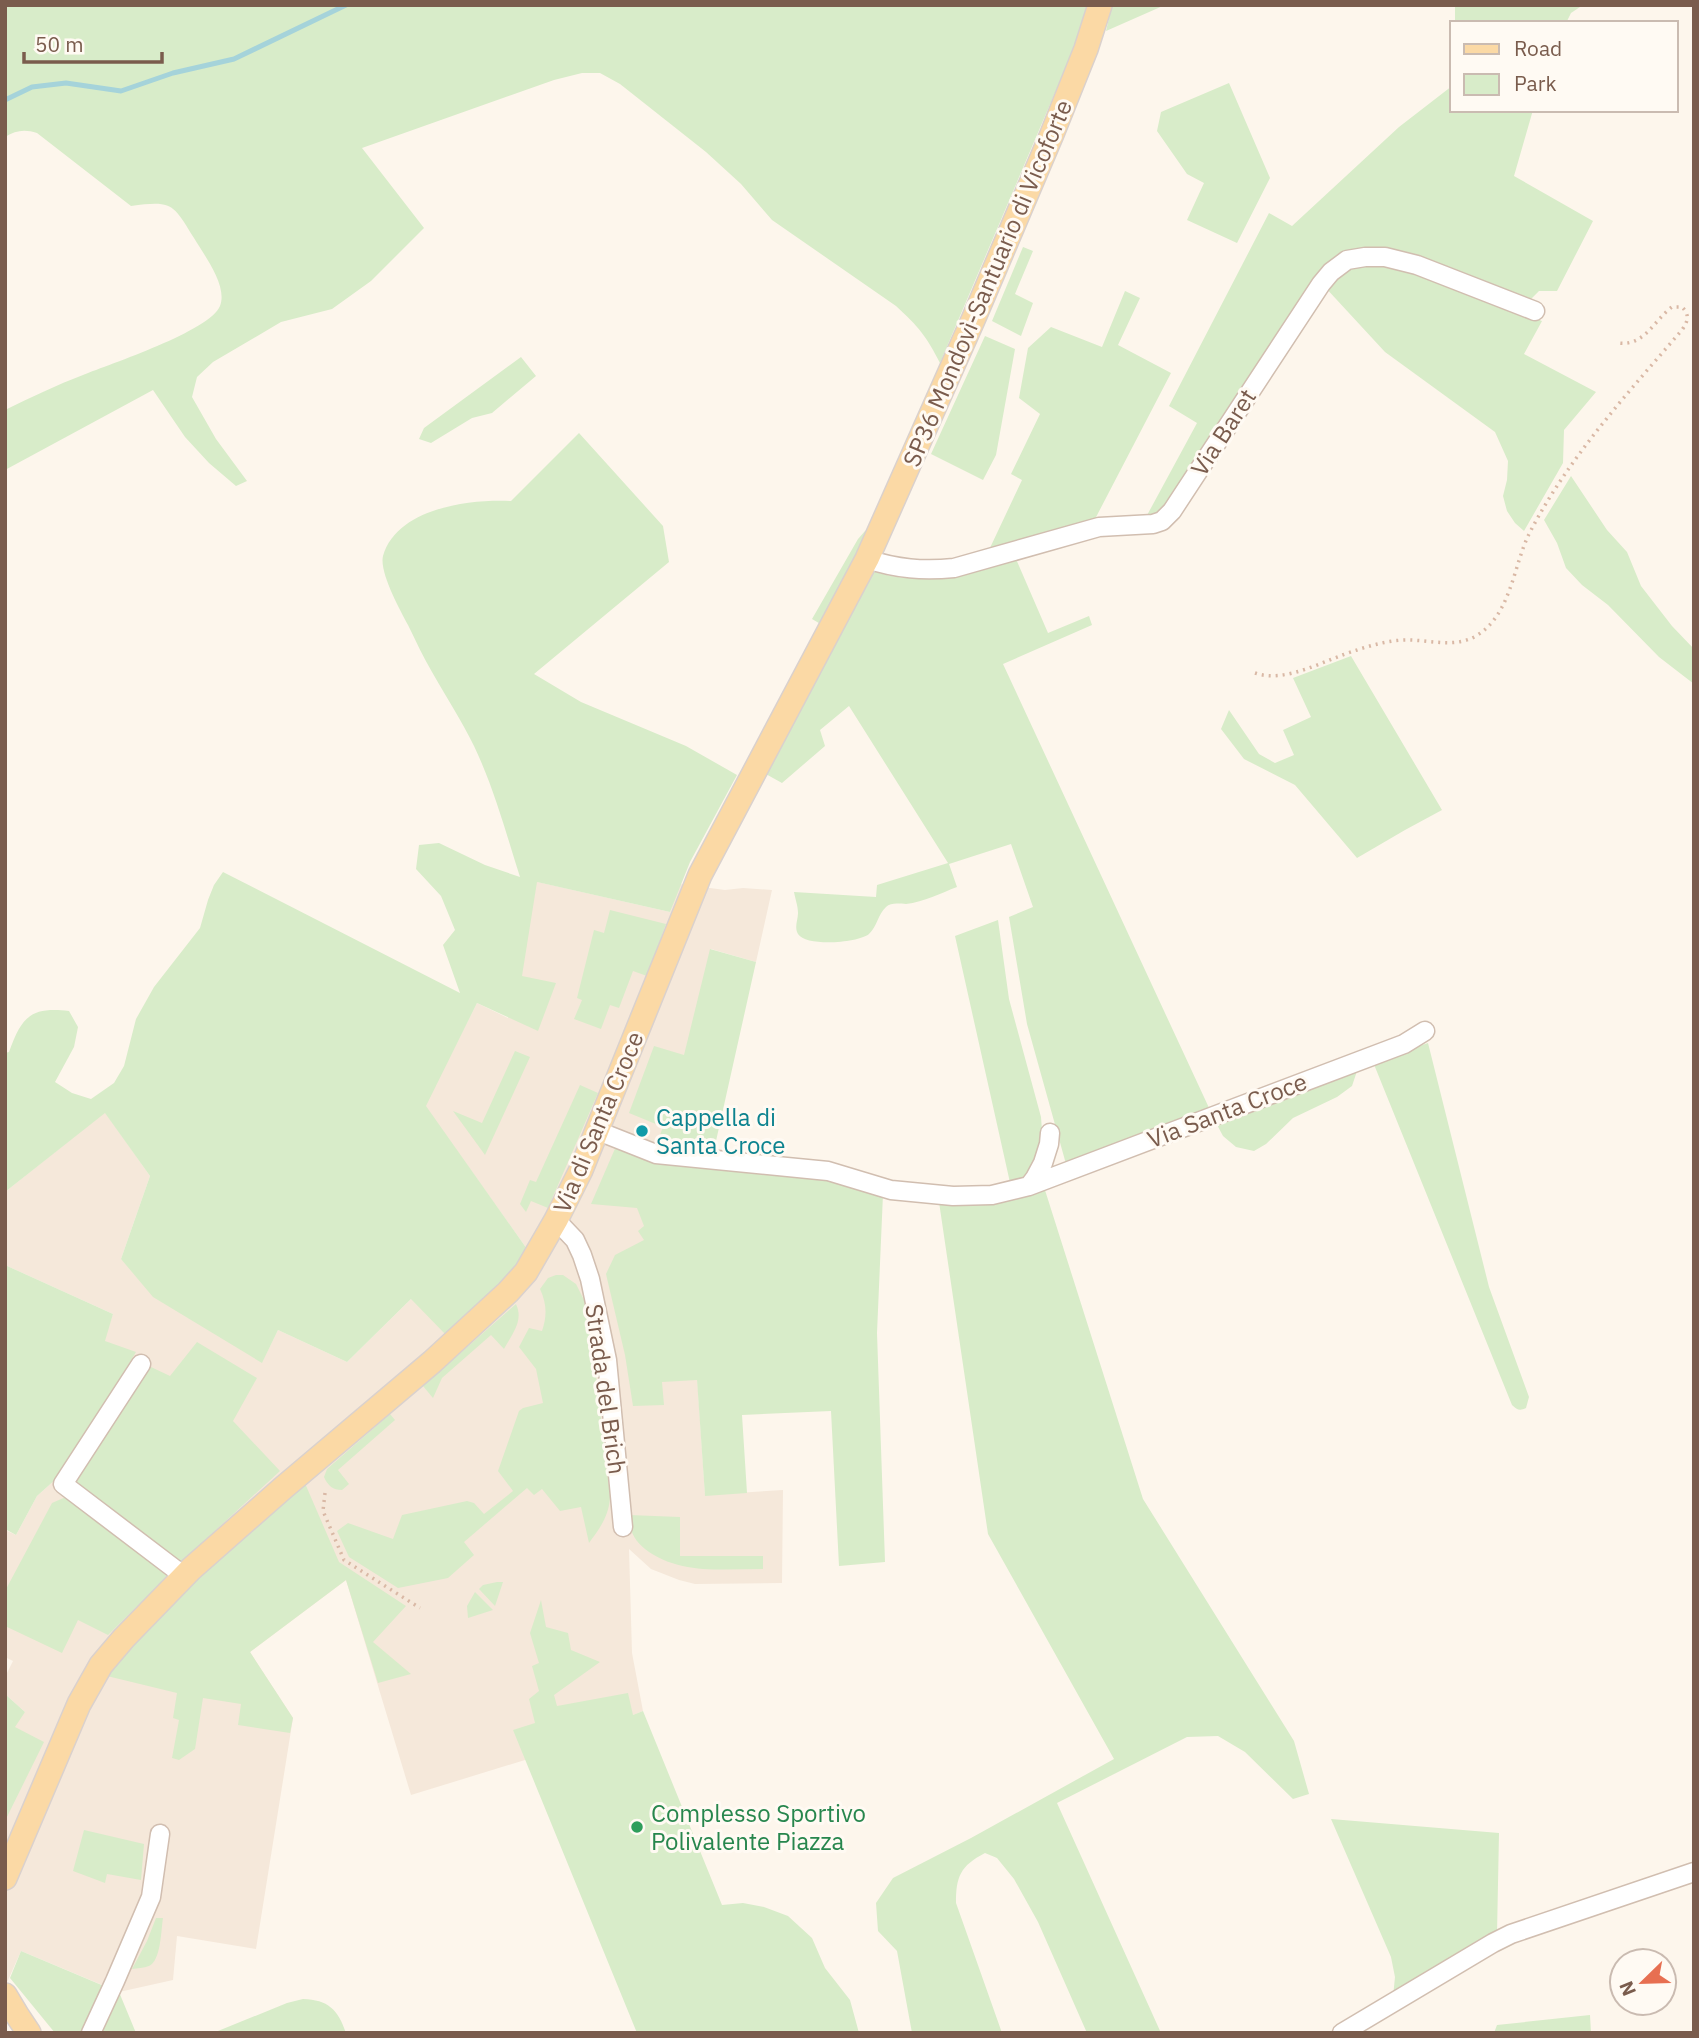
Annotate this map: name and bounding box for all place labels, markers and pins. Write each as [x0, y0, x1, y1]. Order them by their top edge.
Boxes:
place label: Cappella di Santa Croce [656, 1101, 785, 1161]
marker: Cappella di Santa Croce [634, 1123, 650, 1139]
place label: Complesso Sportivo Polivalente Piazza [651, 1797, 866, 1857]
marker: Complesso Sportivo Polivalente Piazza [629, 1819, 645, 1835]

